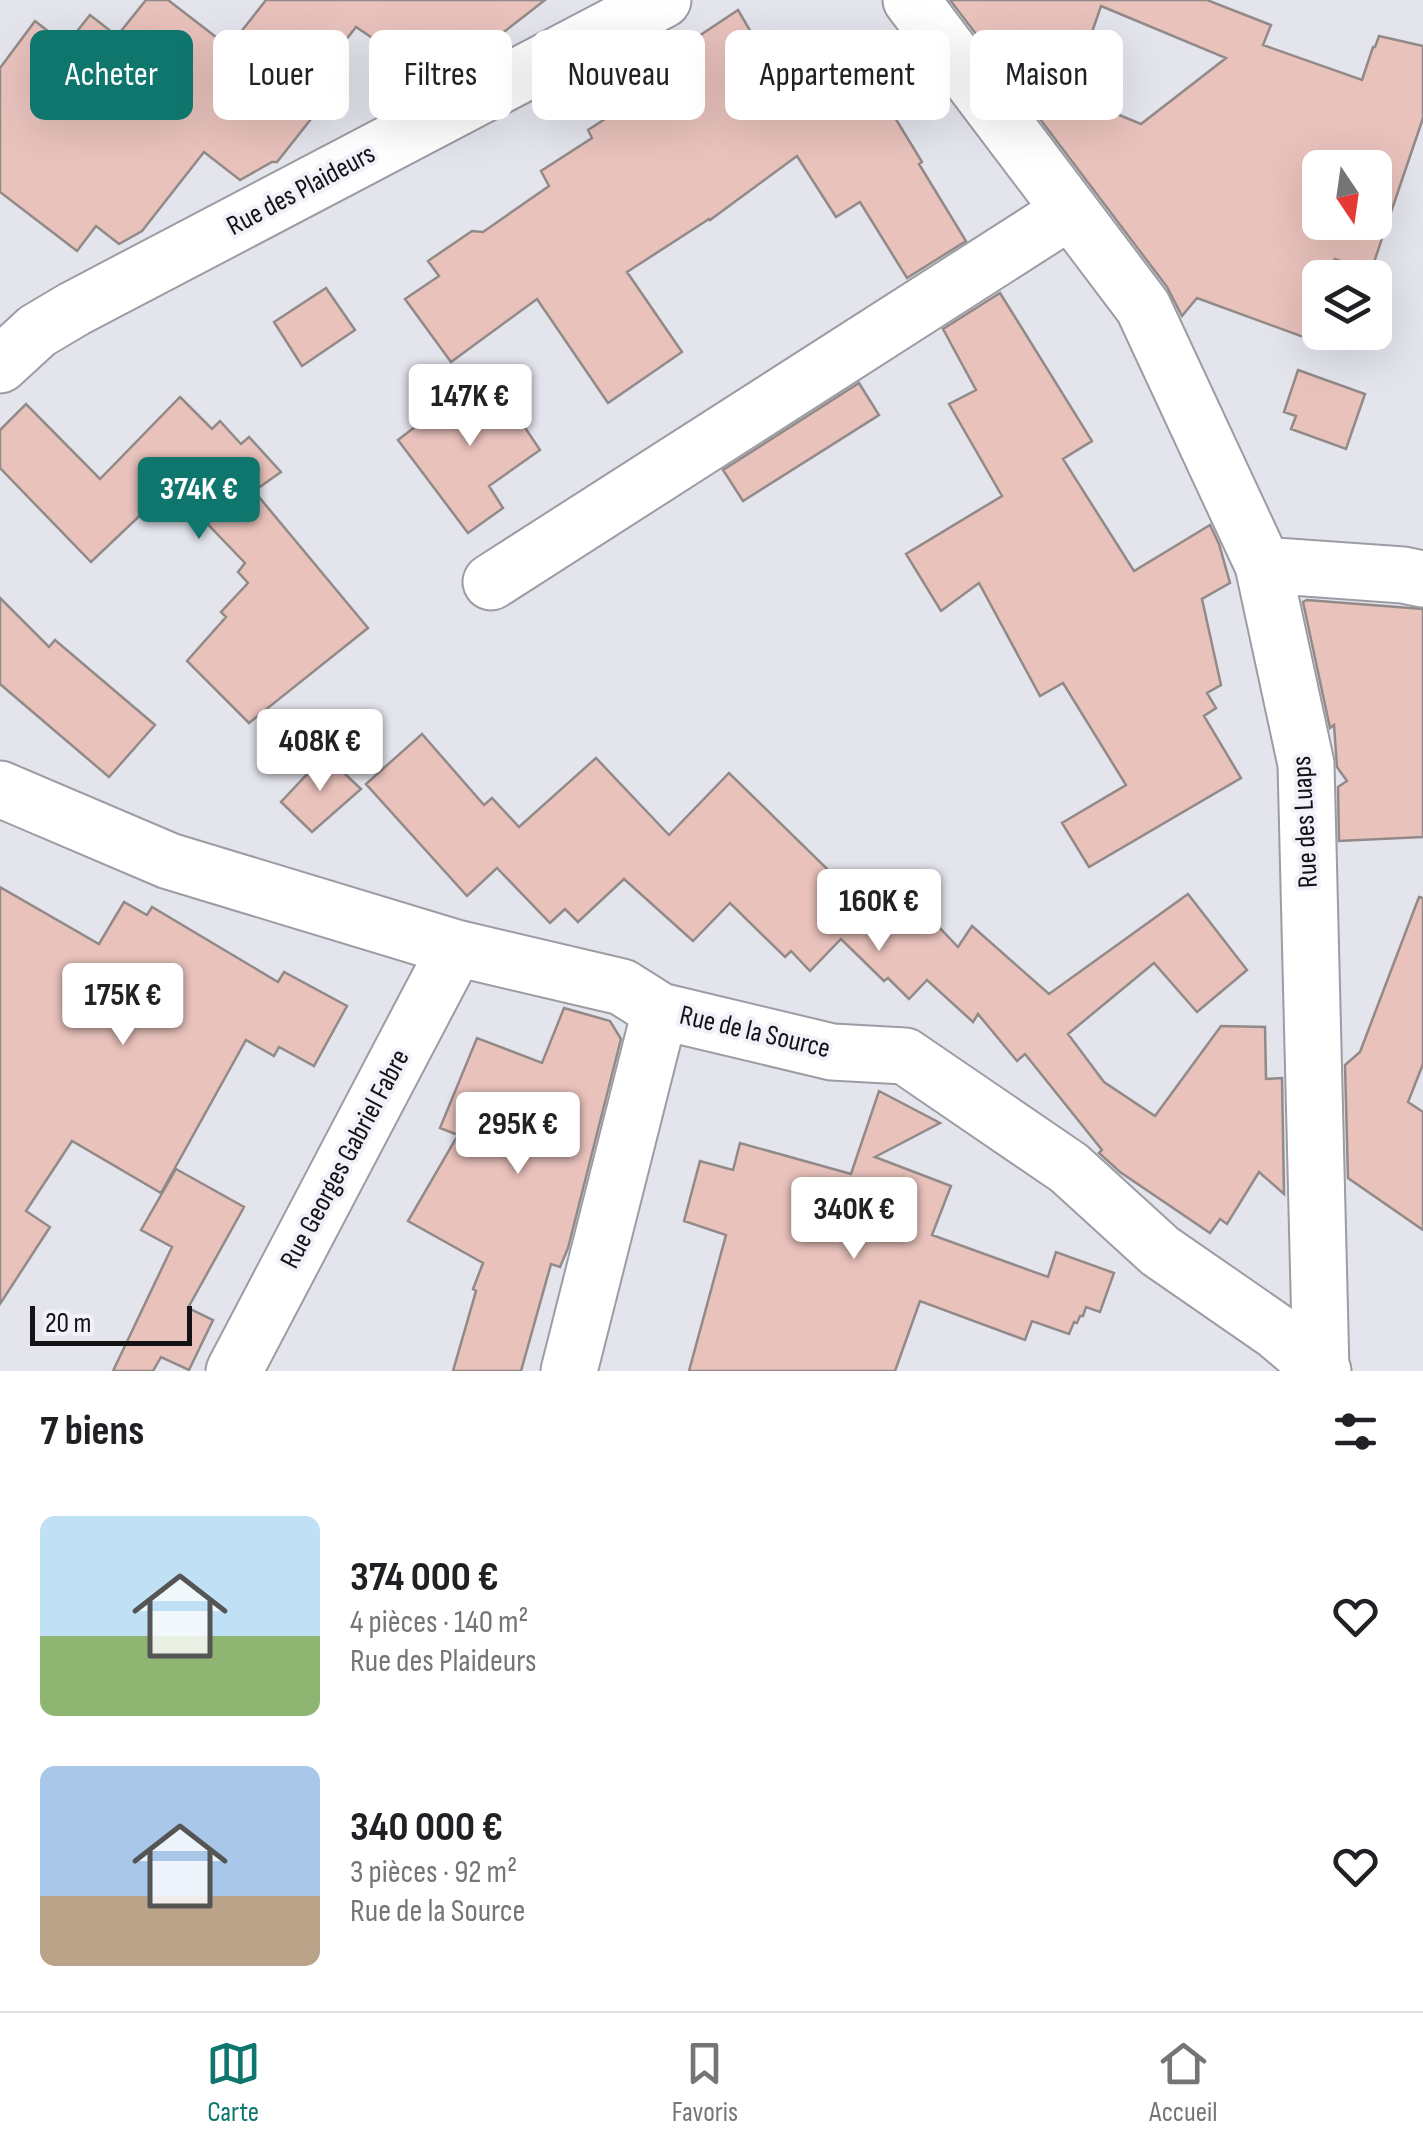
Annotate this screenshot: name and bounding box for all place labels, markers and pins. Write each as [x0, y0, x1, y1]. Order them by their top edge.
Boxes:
pin: 147K € [389, 364, 551, 449]
pin: 374K € [118, 457, 280, 542]
pin: 408K € [239, 709, 401, 794]
pin: 160K € [798, 869, 960, 954]
pin: 175K € [42, 963, 204, 1048]
pin: 295K € [437, 1092, 599, 1177]
pin: 340K € [773, 1177, 935, 1262]

